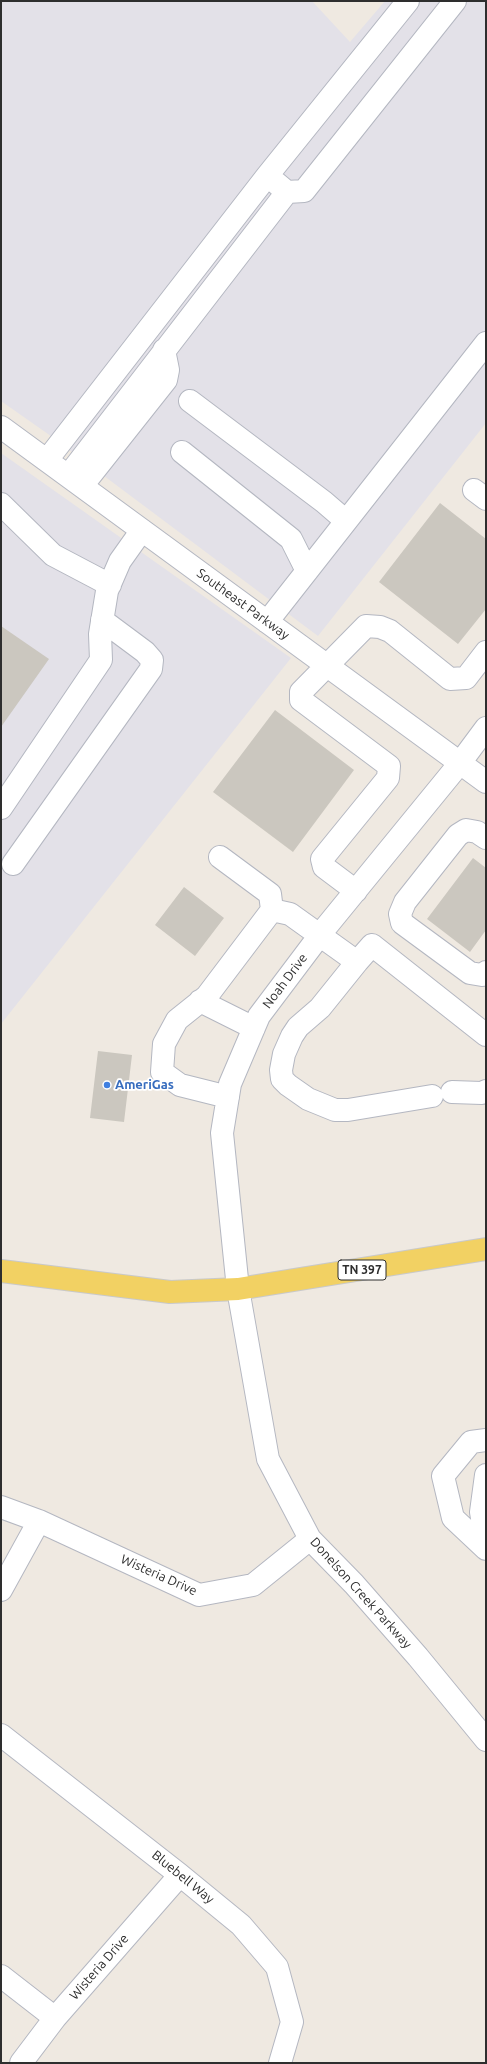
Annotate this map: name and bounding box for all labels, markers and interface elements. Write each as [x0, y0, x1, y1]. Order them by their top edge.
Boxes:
street label: Southeast Parkway [194, 565, 292, 643]
street label: Noah Drive [259, 950, 311, 1012]
place label: AmeriGas [115, 1077, 174, 1093]
marker: AmeriGas [102, 1080, 112, 1090]
road number: TN 397 [338, 1260, 386, 1280]
street label: Donelson Creek Parkway [307, 1534, 415, 1652]
street label: Wisteria Drive [118, 1551, 200, 1599]
street label: Bluebell Way [149, 1847, 217, 1907]
street label: Wisteria Drive [66, 1931, 132, 2003]

